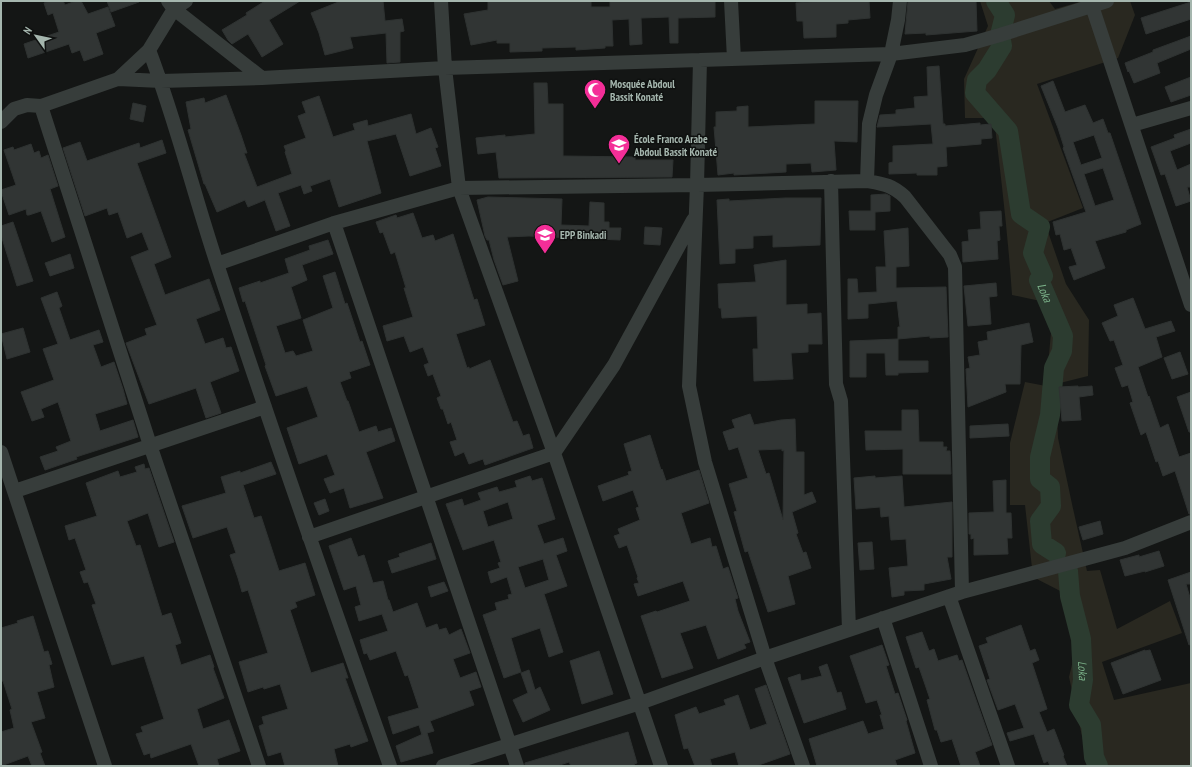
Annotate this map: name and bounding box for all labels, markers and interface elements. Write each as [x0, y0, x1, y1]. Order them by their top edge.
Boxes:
north arrow [16, 16, 56, 56]
text: N [20, 24, 35, 37]
mosque icon: Mosquée Abdoul Bassit Konaté [582, 77, 608, 110]
place label: Mosquée Abdoul Bassit Konaté [610, 77, 675, 104]
school or university icon: École Franco Arabe Abdoul Bassit Konaté [606, 132, 632, 165]
place label: École Franco Arabe Abdoul Bassit Konaté [633, 132, 717, 159]
school or university icon: EPP Binkadi [532, 222, 558, 255]
place label: EPP Binkadi [560, 228, 607, 242]
water label: Loka [1034, 281, 1056, 305]
water label: Loka [1075, 661, 1091, 682]

